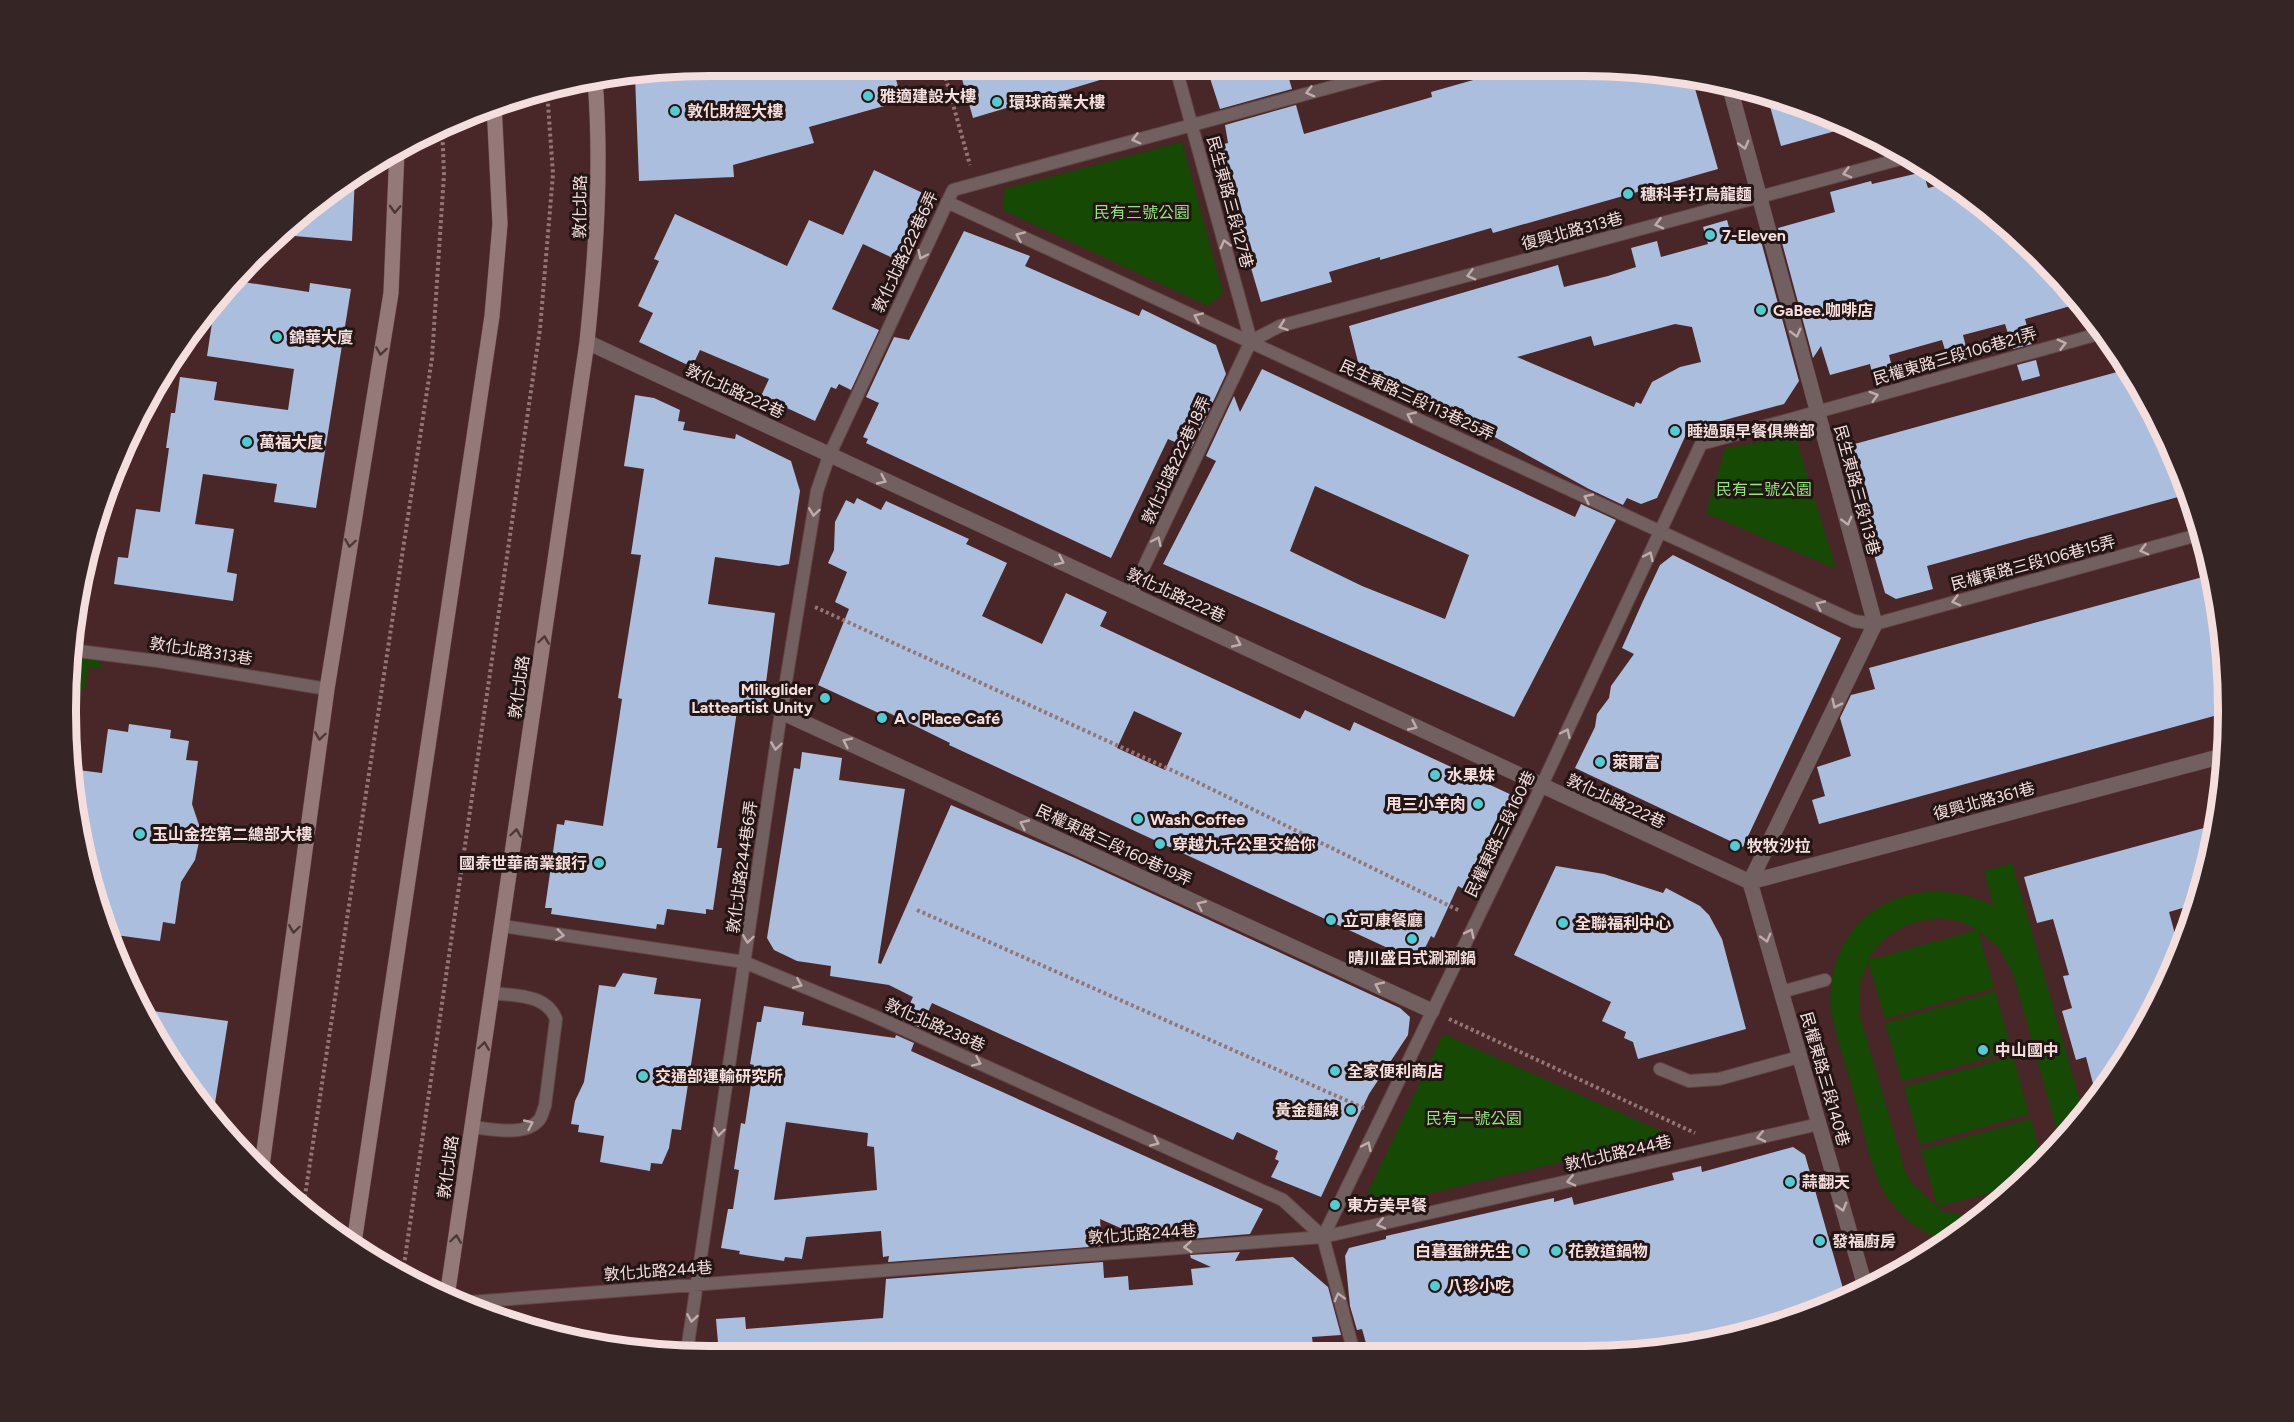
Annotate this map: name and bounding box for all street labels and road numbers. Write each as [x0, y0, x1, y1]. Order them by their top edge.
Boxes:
street label: 民生東路三段127巷 [1203, 134, 1257, 270]
street label: 敦化北路 [570, 175, 590, 239]
street label: 敦化北路222巷6弄 [869, 188, 941, 316]
street label: 復興北路313巷 [1519, 208, 1625, 254]
street label: 民權東路三段106巷21弄 [1871, 324, 2039, 388]
street label: 民生東路三段113巷25弄 [1337, 356, 1497, 444]
street label: 敦化北路222巷 [683, 360, 787, 422]
street label: 敦化北路222巷18弄 [1138, 393, 1214, 527]
street label: 民生東路三段113巷 [1830, 423, 1884, 557]
street label: 民權東路三段106巷15弄 [1949, 532, 2117, 594]
street label: 敦化北路222巷 [1124, 564, 1228, 626]
street label: 敦化北路313巷 [148, 633, 254, 669]
street label: 敦化北路 [505, 654, 533, 720]
street label: 民權東路三段160巷 [1461, 768, 1539, 900]
street label: 敦化北路222巷 [1564, 770, 1668, 832]
street label: 復興北路361巷 [1931, 778, 2037, 824]
street label: 敦化北路244巷6弄 [723, 799, 761, 935]
street label: 民權東路三段160巷19弄 [1033, 801, 1195, 889]
street label: 敦化北路238巷 [882, 994, 988, 1056]
street label: 民權東路三段140巷 [1797, 1010, 1853, 1148]
street label: 敦化北路244巷 [1563, 1132, 1673, 1174]
street label: 敦化北路 [434, 1134, 462, 1200]
street label: 敦化北路244巷 [1087, 1221, 1197, 1247]
street label: 敦化北路244巷 [603, 1258, 713, 1284]

